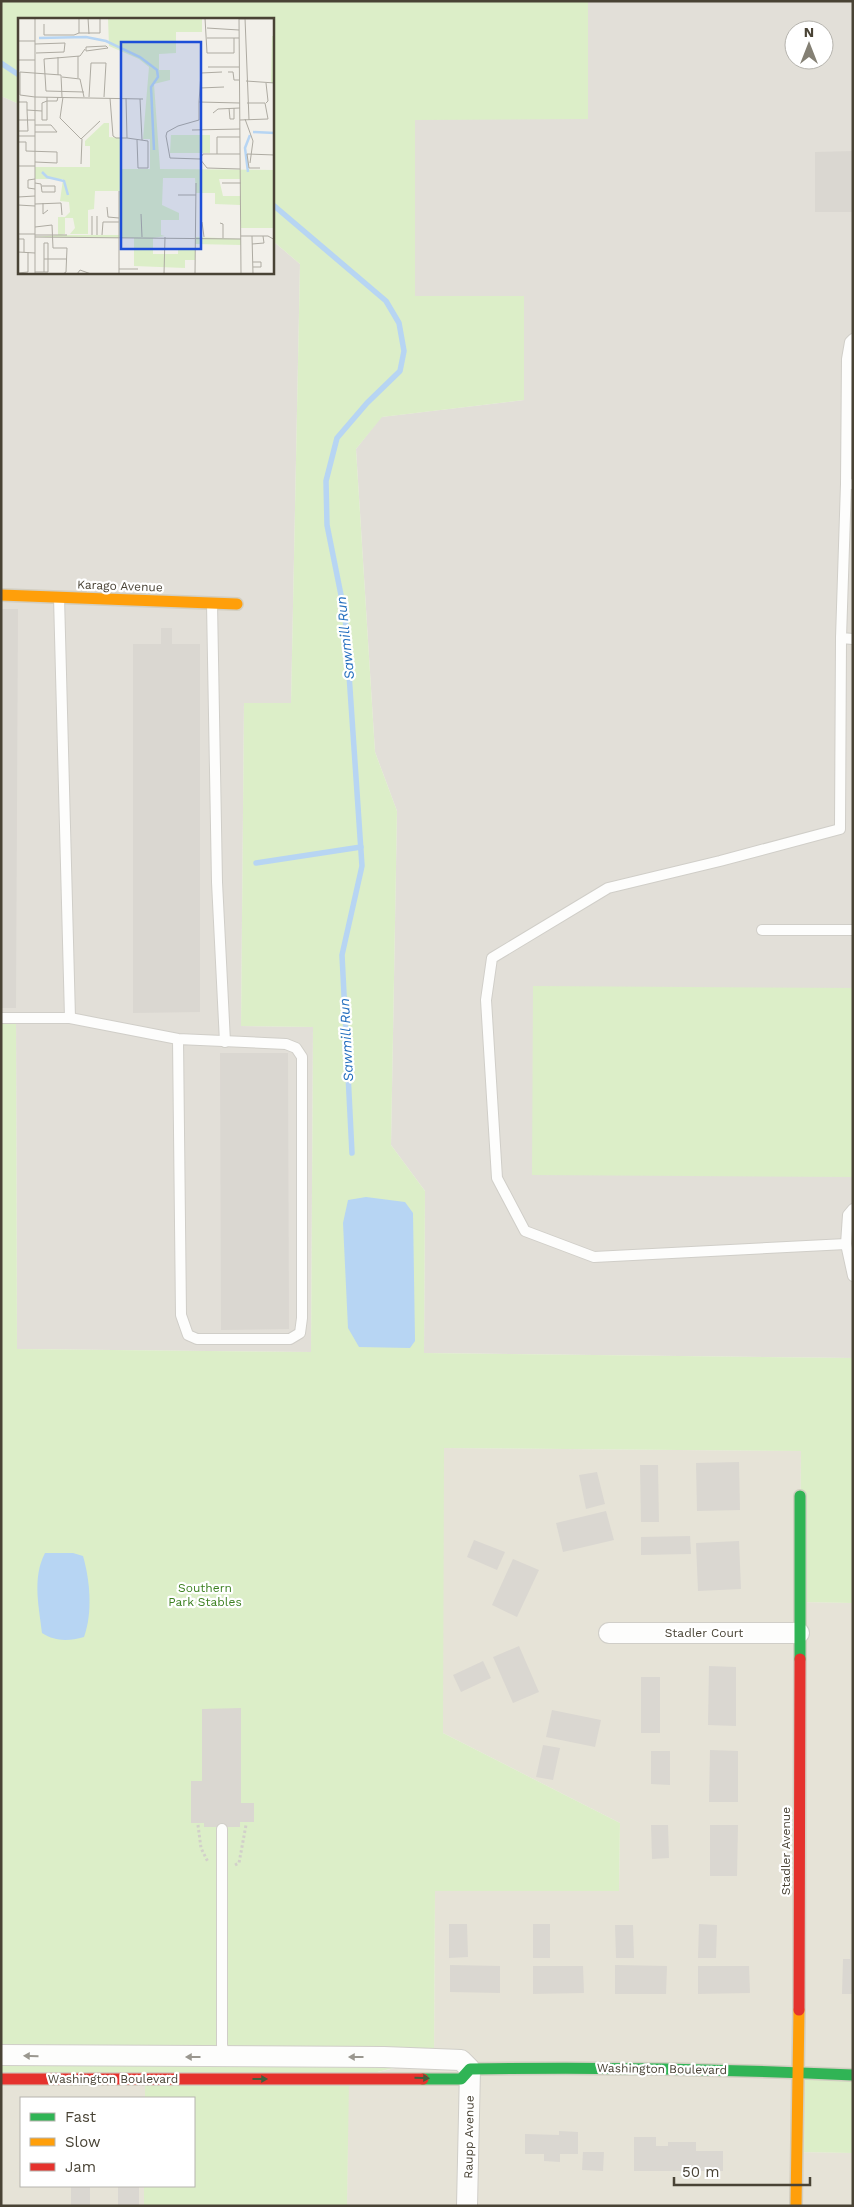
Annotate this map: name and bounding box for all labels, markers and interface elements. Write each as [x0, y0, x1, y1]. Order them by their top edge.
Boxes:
inset map [18, 18, 274, 274]
north arrow [784, 20, 834, 70]
text: N [804, 24, 814, 40]
street label: Karago Avenue [77, 578, 163, 594]
water label: Sawmill Run [333, 596, 357, 680]
water label: Sawmill Run [336, 998, 356, 1082]
park label: Southern Park Stables [168, 1581, 242, 1609]
street label: Stadler Court [665, 1626, 743, 1640]
street label: Stadler Avenue [779, 1807, 793, 1895]
one-way arrow [22, 2052, 38, 2060]
one-way arrow [185, 2053, 201, 2061]
one-way arrow [347, 2053, 363, 2061]
street label: Washington Boulevard [597, 2061, 727, 2077]
street label: Washington Boulevard [48, 2072, 178, 2086]
one-way arrow [415, 2074, 431, 2082]
one-way arrow [252, 2075, 268, 2083]
street label: Raupp Avenue [461, 2095, 477, 2179]
legend [20, 2097, 195, 2187]
text: Fast [65, 2108, 97, 2126]
text: Slow [65, 2133, 101, 2151]
scale bar [674, 2154, 810, 2186]
text: Jam [65, 2158, 96, 2176]
text: 50 m [682, 2163, 719, 2181]

